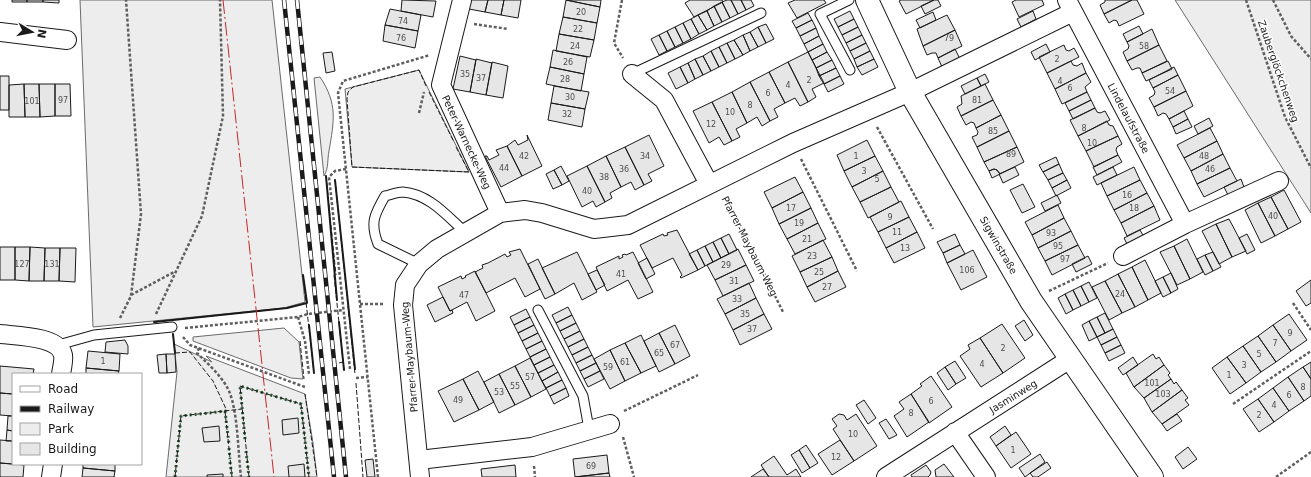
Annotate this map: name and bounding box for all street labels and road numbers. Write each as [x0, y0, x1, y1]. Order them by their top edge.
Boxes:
street label: Zauberglöckchenweg [1256, 19, 1301, 124]
street label: Lindelaufstraße [1105, 81, 1152, 155]
street label: Peter-Warnecke-Weg [440, 93, 493, 191]
street label: Pfarrer-Maybaum-Weg [719, 194, 780, 298]
street label: Sigwinstraße [978, 215, 1019, 276]
street label: Pfarrer-Maybaum-Weg [399, 301, 420, 413]
street label: Jasminweg [987, 377, 1039, 416]

